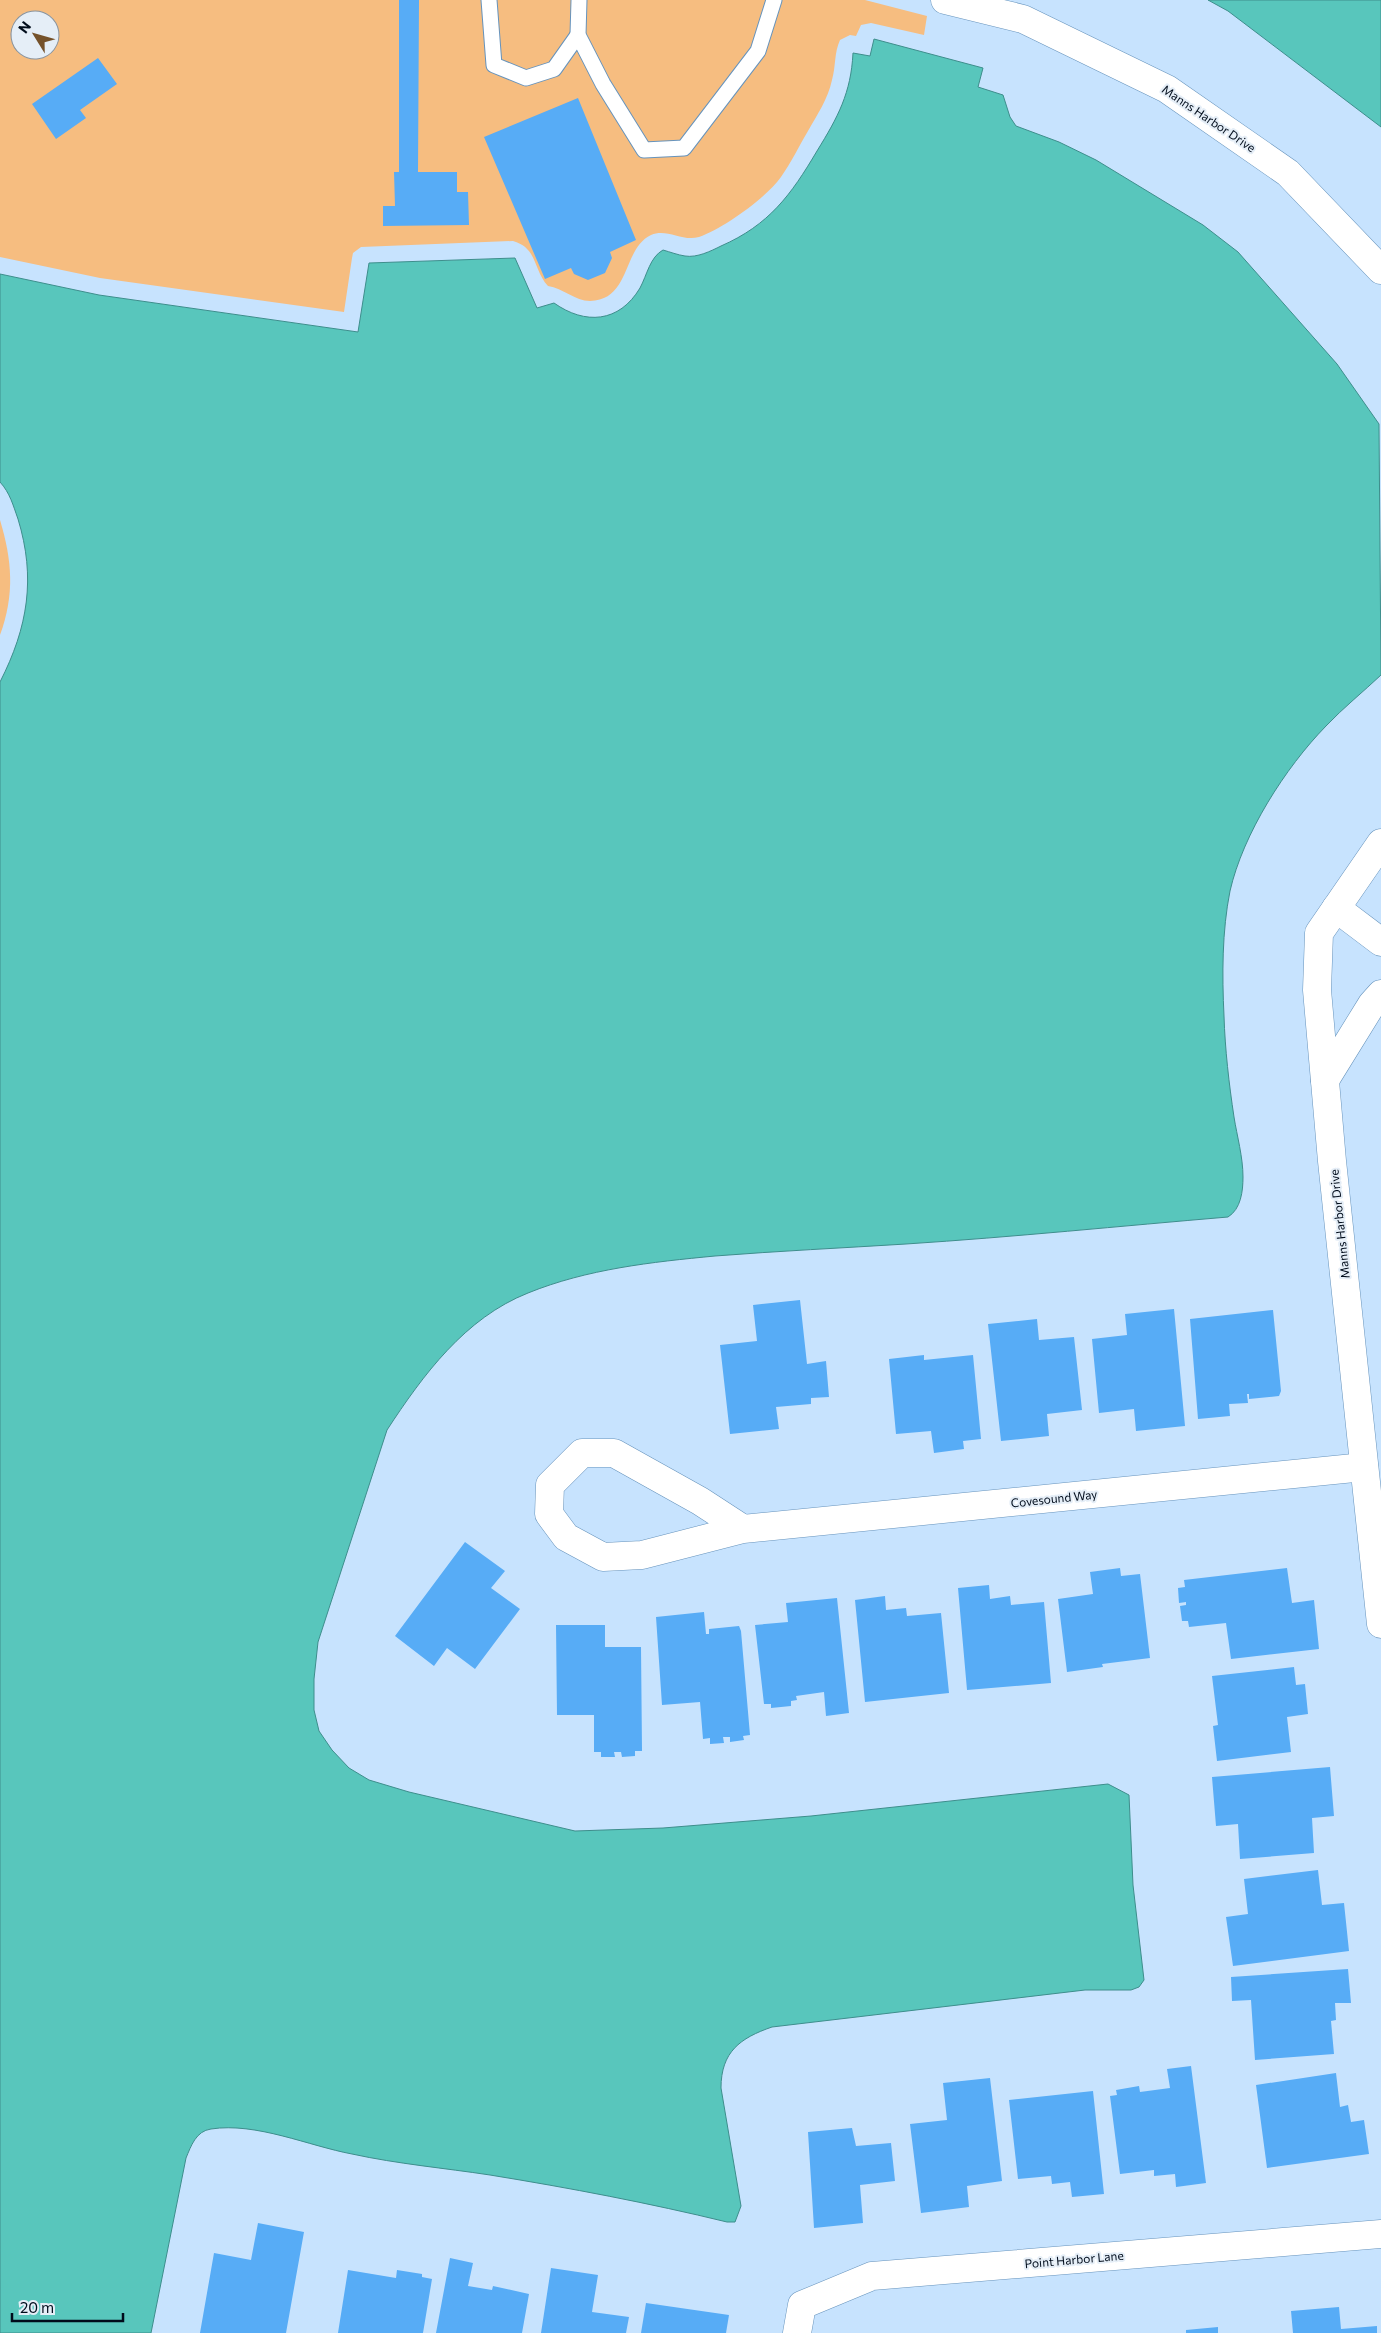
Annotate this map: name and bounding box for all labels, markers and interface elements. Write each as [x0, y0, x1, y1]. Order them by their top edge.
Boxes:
north arrow [10, 10, 60, 60]
text: N [14, 18, 34, 36]
street label: Manns Harbor Drive [1160, 82, 1258, 154]
street label: Manns Harbor Drive [1326, 1169, 1352, 1279]
street label: Covesound Way [1010, 1486, 1098, 1510]
street label: Point Harbor Lane [1024, 2248, 1124, 2270]
scale bar [12, 2290, 124, 2322]
text: 20 m [20, 2298, 54, 2316]

